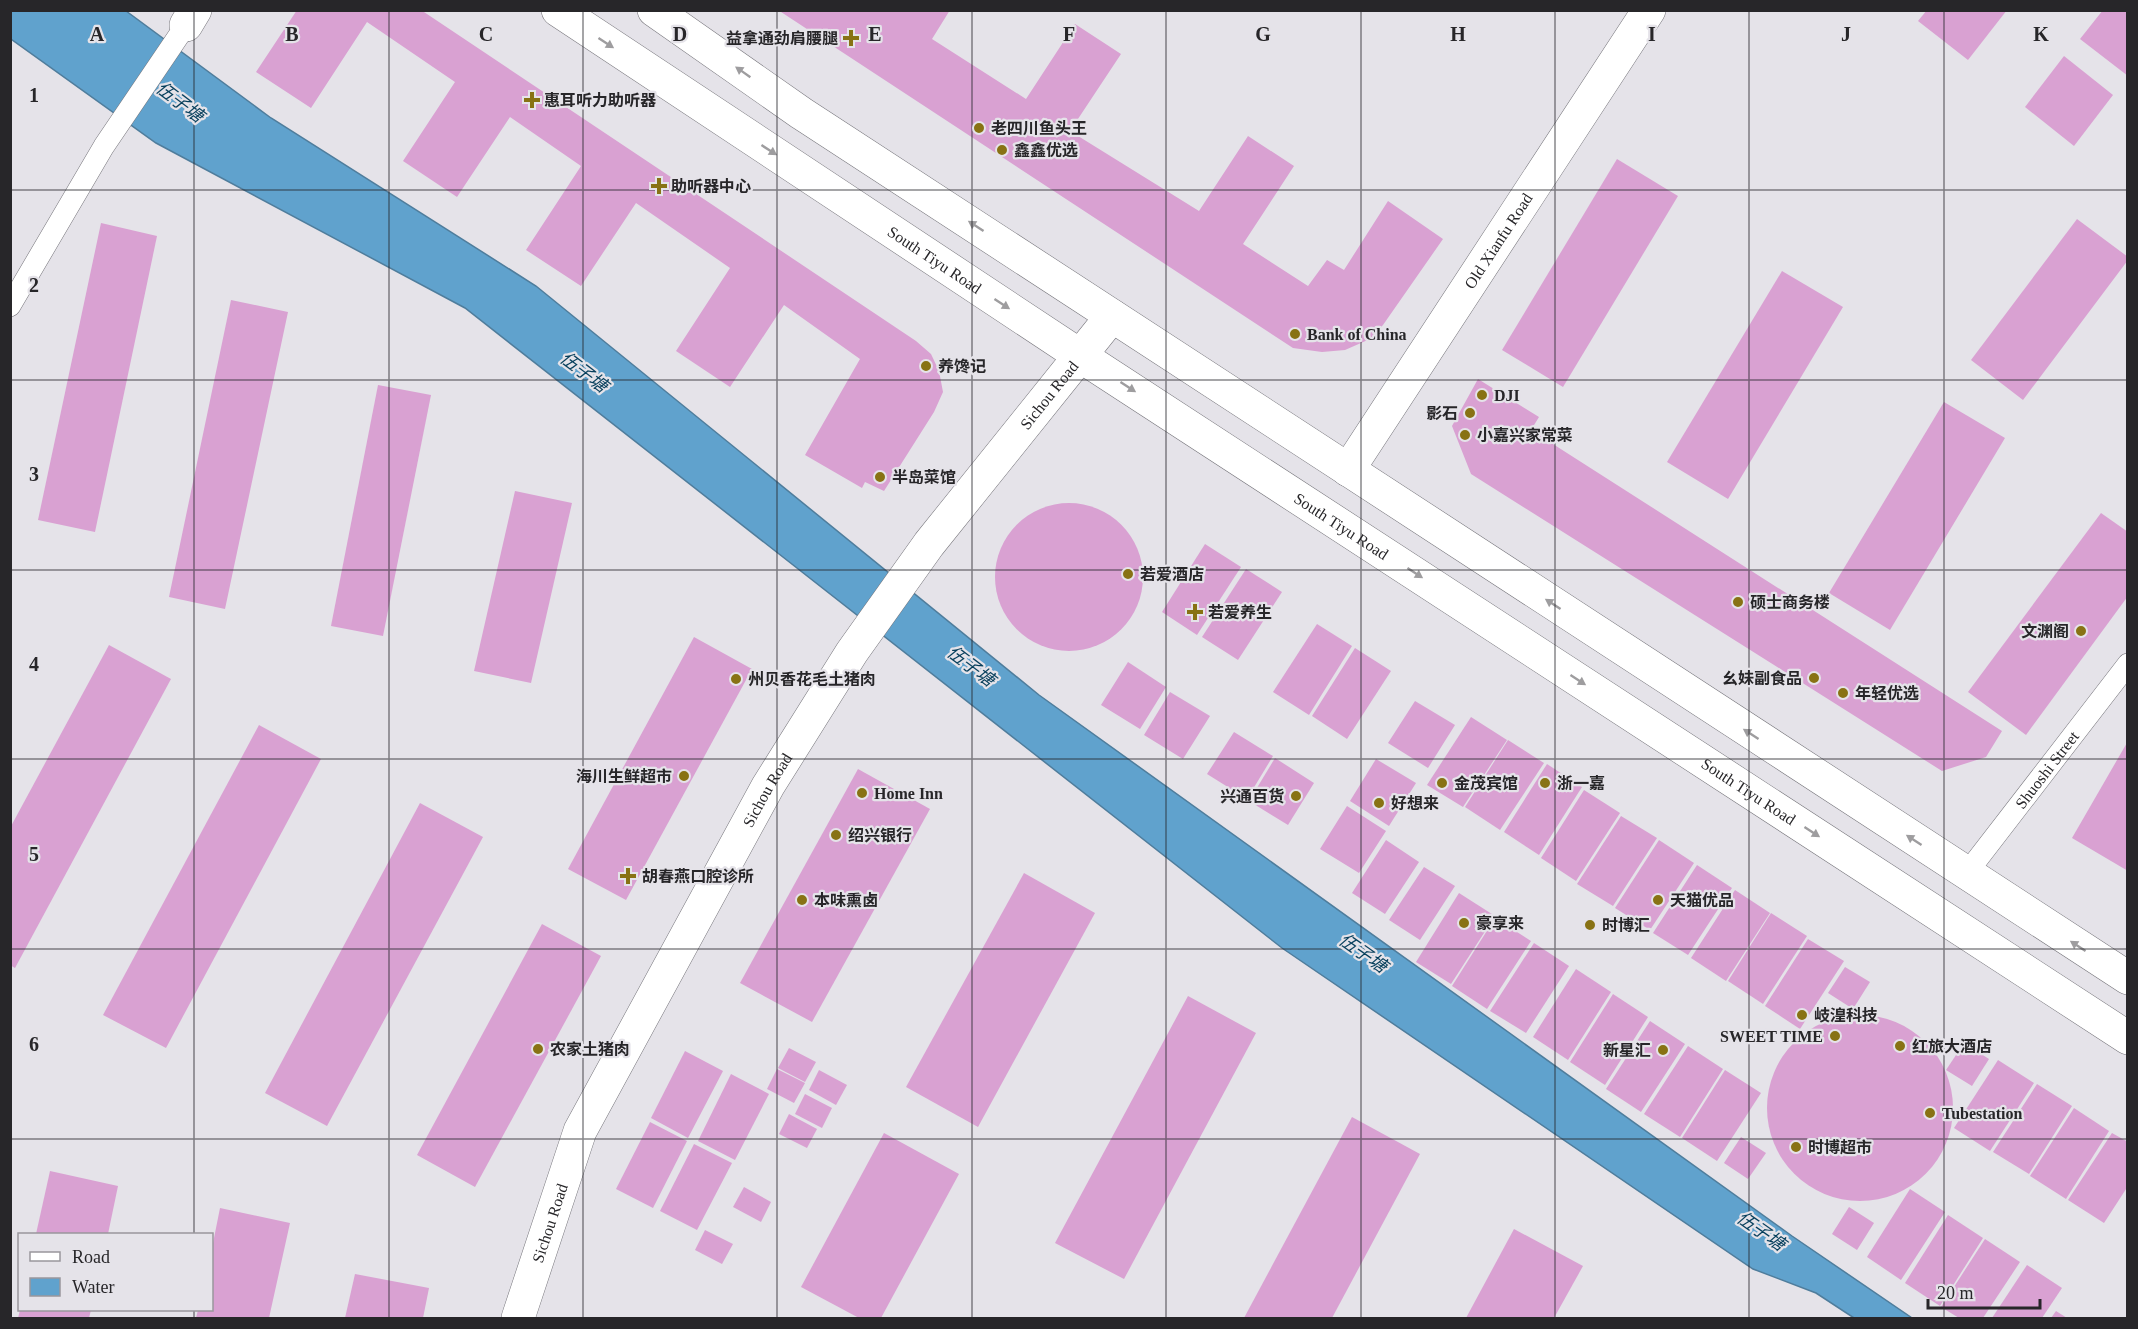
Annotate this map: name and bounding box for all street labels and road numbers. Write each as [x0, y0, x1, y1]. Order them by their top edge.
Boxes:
street label: Old Xianfu Road [1461, 190, 1536, 292]
street label: South Tiyu Road [885, 223, 985, 297]
street label: Sichou Road [1017, 358, 1082, 433]
street label: South Tiyu Road [1291, 490, 1391, 563]
street label: Shuoshi Street [2012, 727, 2082, 812]
street label: Sichou Road [739, 750, 795, 830]
street label: South Tiyu Road [1698, 755, 1799, 828]
street label: Sichou Road [529, 1182, 571, 1265]

